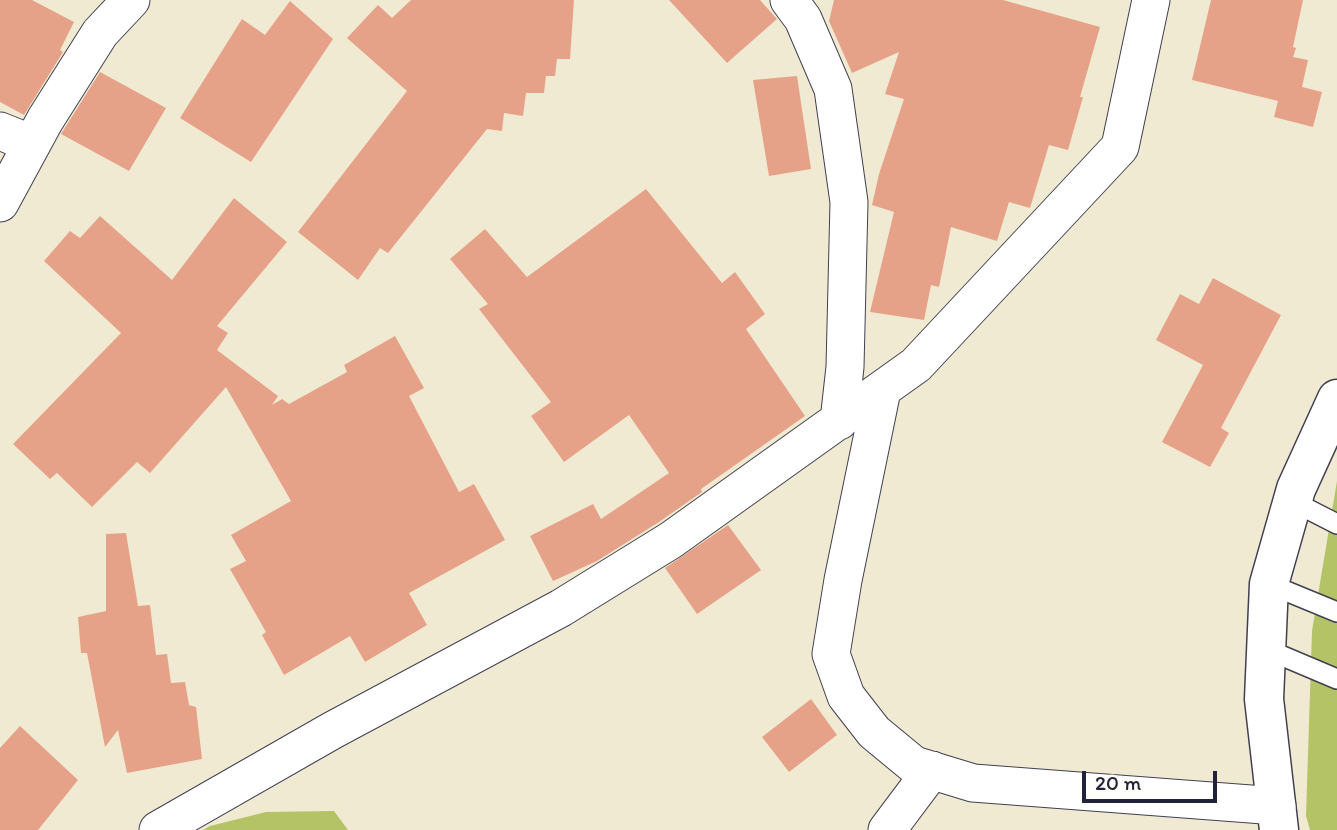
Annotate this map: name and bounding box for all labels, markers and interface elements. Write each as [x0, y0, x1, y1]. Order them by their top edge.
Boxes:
scale bar [1085, 756, 1220, 800]
text: 20 m [1095, 770, 1141, 795]

